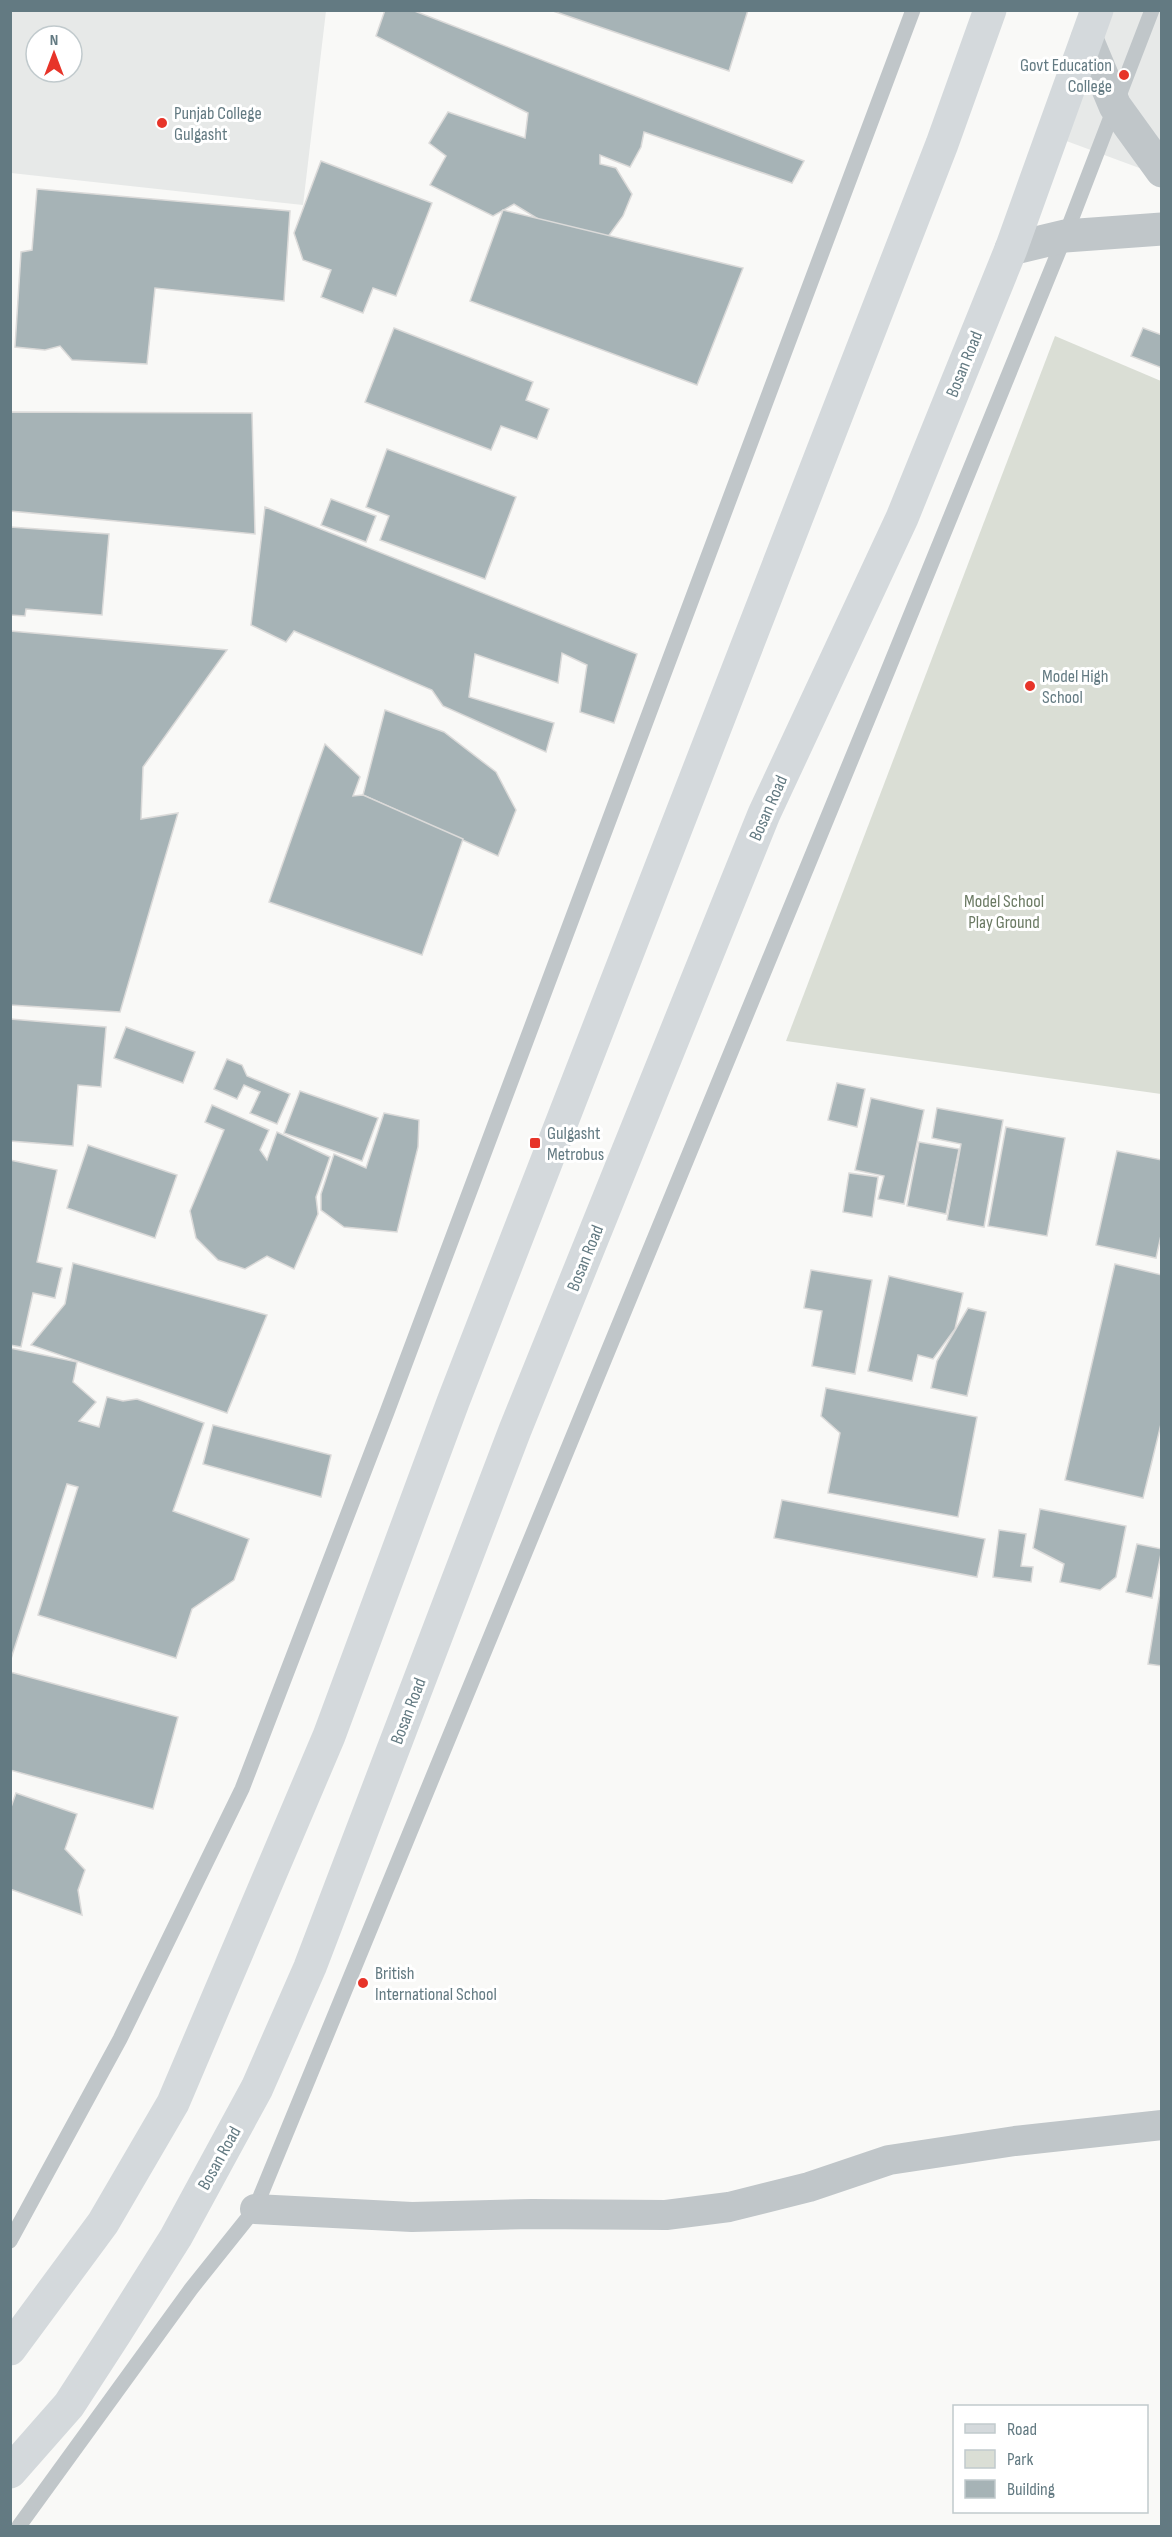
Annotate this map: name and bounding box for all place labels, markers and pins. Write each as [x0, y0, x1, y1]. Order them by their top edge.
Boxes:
place label: Govt Education College [1020, 55, 1112, 97]
marker: Govt Education College [1117, 68, 1131, 82]
place label: Punjab College Gulgasht [174, 103, 262, 145]
marker: Punjab College Gulgasht [155, 116, 169, 130]
place label: Model High School [1042, 666, 1109, 708]
marker: Model High School [1023, 679, 1037, 693]
place label: Gulgasht Metrobus [547, 1123, 604, 1165]
marker: Gulgasht Metrobus [528, 1136, 542, 1150]
place label: British International School [375, 1963, 497, 2005]
marker: British International School [356, 1976, 370, 1990]

